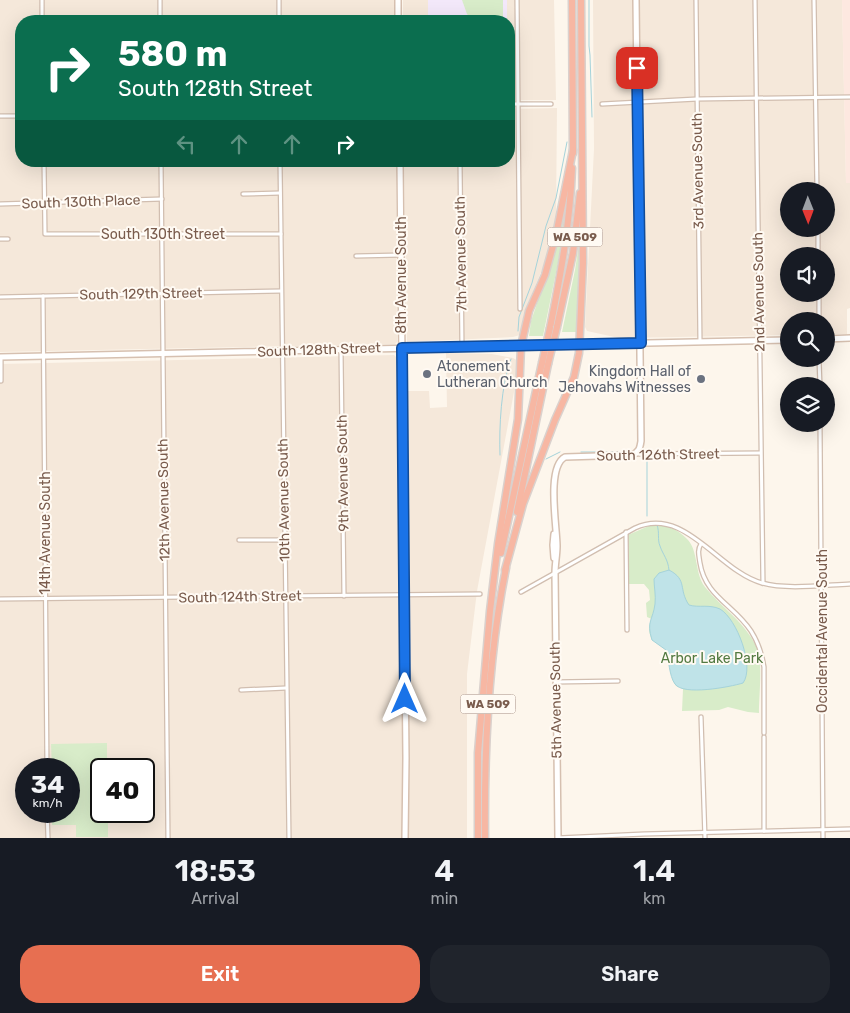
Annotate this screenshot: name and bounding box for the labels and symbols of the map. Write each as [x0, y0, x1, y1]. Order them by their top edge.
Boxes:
pin [616, 47, 658, 89]
street label: 3rd Avenue South [688, 113, 708, 229]
north arrow [780, 182, 835, 238]
street label: South 130th Place [21, 191, 141, 213]
street label: 7th Avenue South [451, 196, 471, 312]
street label: 8th Avenue South [393, 216, 410, 334]
street label: South 130th Street [101, 226, 225, 243]
road number: WA 509 [548, 228, 602, 246]
street label: 2nd Avenue South [749, 232, 769, 352]
street label: South 129th Street [79, 284, 203, 304]
street label: South 128th Street [257, 339, 382, 361]
place label: Atonement Lutheran Church [437, 358, 548, 391]
place label: Kingdom Hall of Jehovahs Witnesses [558, 363, 692, 396]
marker: Atonement Lutheran Church [421, 368, 433, 380]
marker: Kingdom Hall of Jehovahs Witnesses [695, 373, 707, 385]
street label: 9th Avenue South [333, 414, 353, 532]
street label: 12th Avenue South [154, 438, 174, 562]
street label: 10th Avenue South [274, 438, 294, 562]
street label: South 126th Street [596, 445, 720, 465]
street label: 14th Avenue South [37, 471, 54, 595]
street label: Occidental Avenue South [814, 549, 831, 713]
street label: South 124th Street [178, 587, 302, 607]
street label: 5th Avenue South [546, 641, 566, 759]
park label: Arbor Lake Park [661, 650, 764, 667]
position arrow [378, 672, 430, 724]
road number: WA 509 [460, 694, 516, 714]
speed limit sign: 40 [90, 758, 155, 823]

